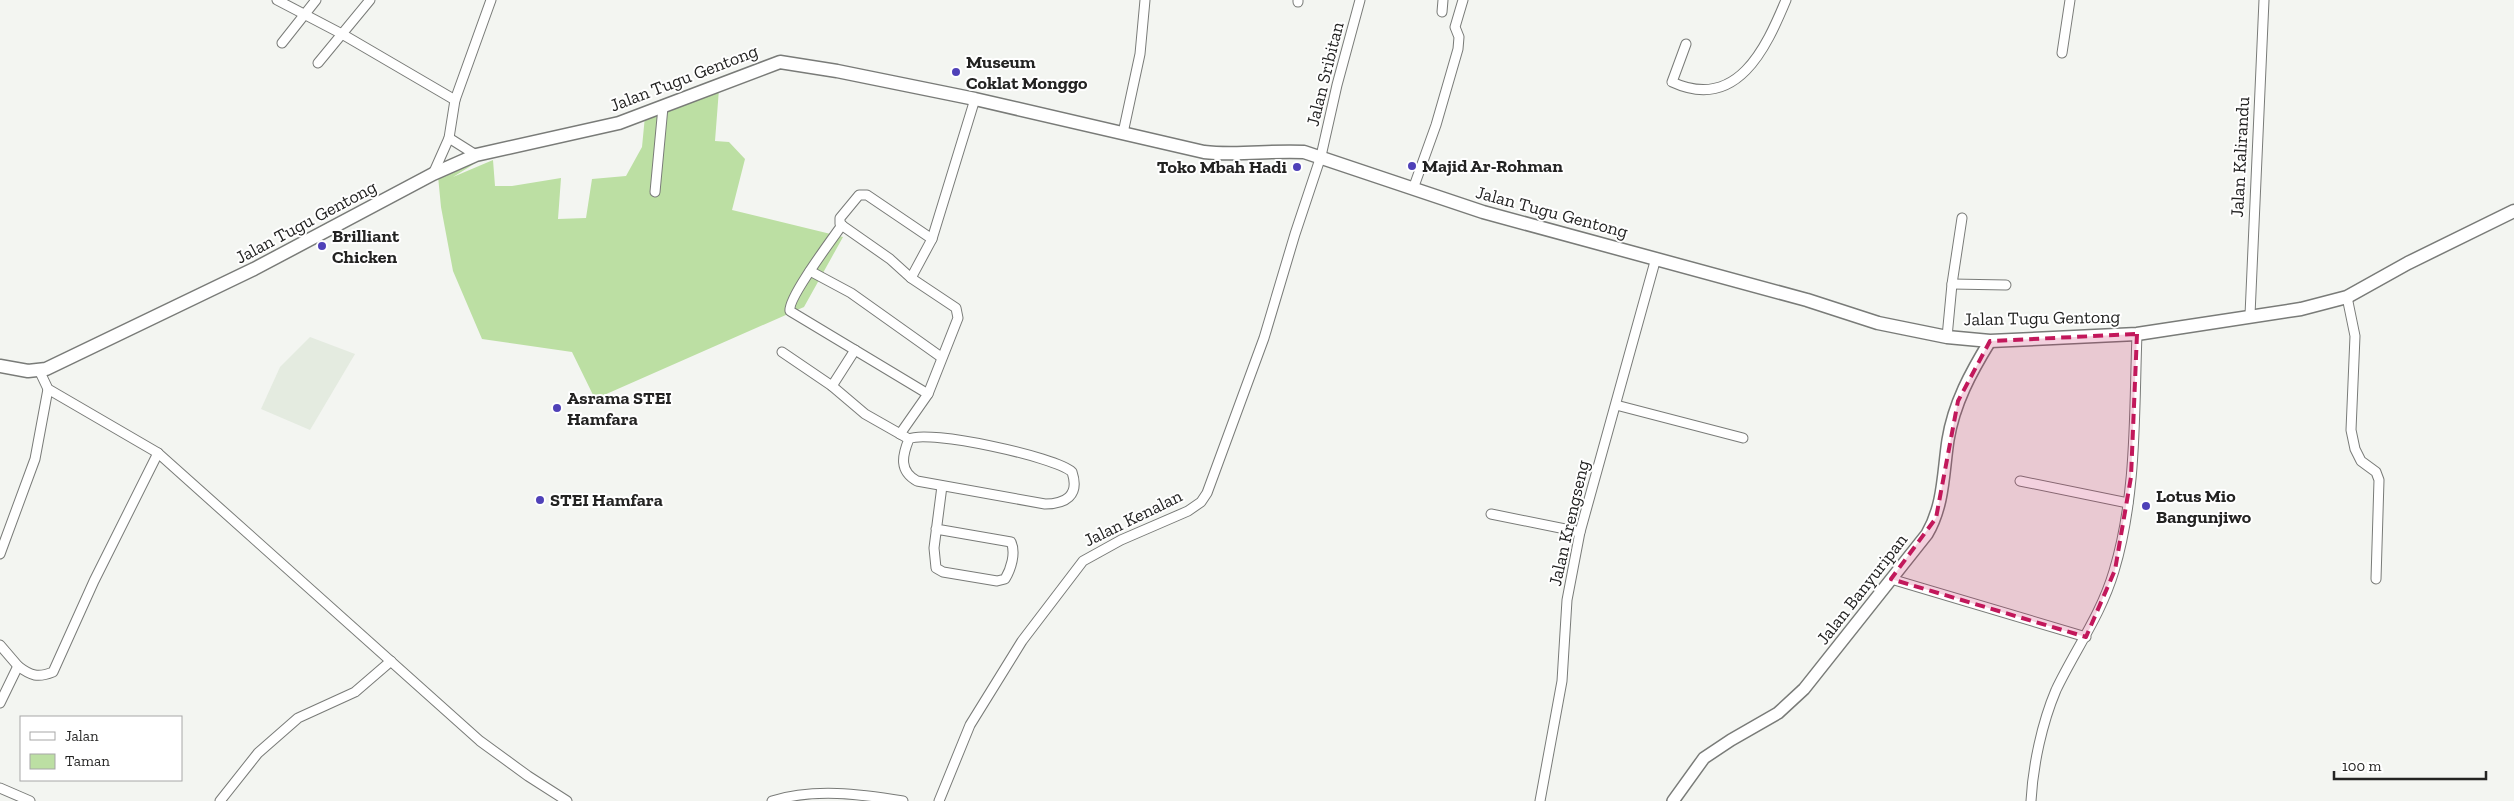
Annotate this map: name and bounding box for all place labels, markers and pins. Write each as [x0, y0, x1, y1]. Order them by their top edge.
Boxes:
place label: Museum Coklat Monggo [966, 51, 1088, 94]
marker: Museum Coklat Monggo [950, 66, 962, 78]
place label: Majid Ar-Rohman [1422, 155, 1563, 177]
place label: Toko Mbah Hadi [1157, 156, 1288, 178]
marker: Majid Ar-Rohman [1406, 160, 1418, 172]
marker: Toko Mbah Hadi [1291, 161, 1303, 173]
place label: Brilliant Chicken [332, 225, 400, 268]
marker: Brilliant Chicken [316, 240, 328, 252]
place label: Asrama STEI Hamfara [567, 387, 672, 430]
marker: Asrama STEI Hamfara [551, 402, 563, 414]
place label: Lotus Mio Bangunjiwo [2156, 485, 2252, 528]
place label: STEI Hamfara [550, 489, 663, 511]
marker: STEI Hamfara [534, 494, 546, 506]
marker: Lotus Mio Bangunjiwo [2140, 500, 2152, 512]

